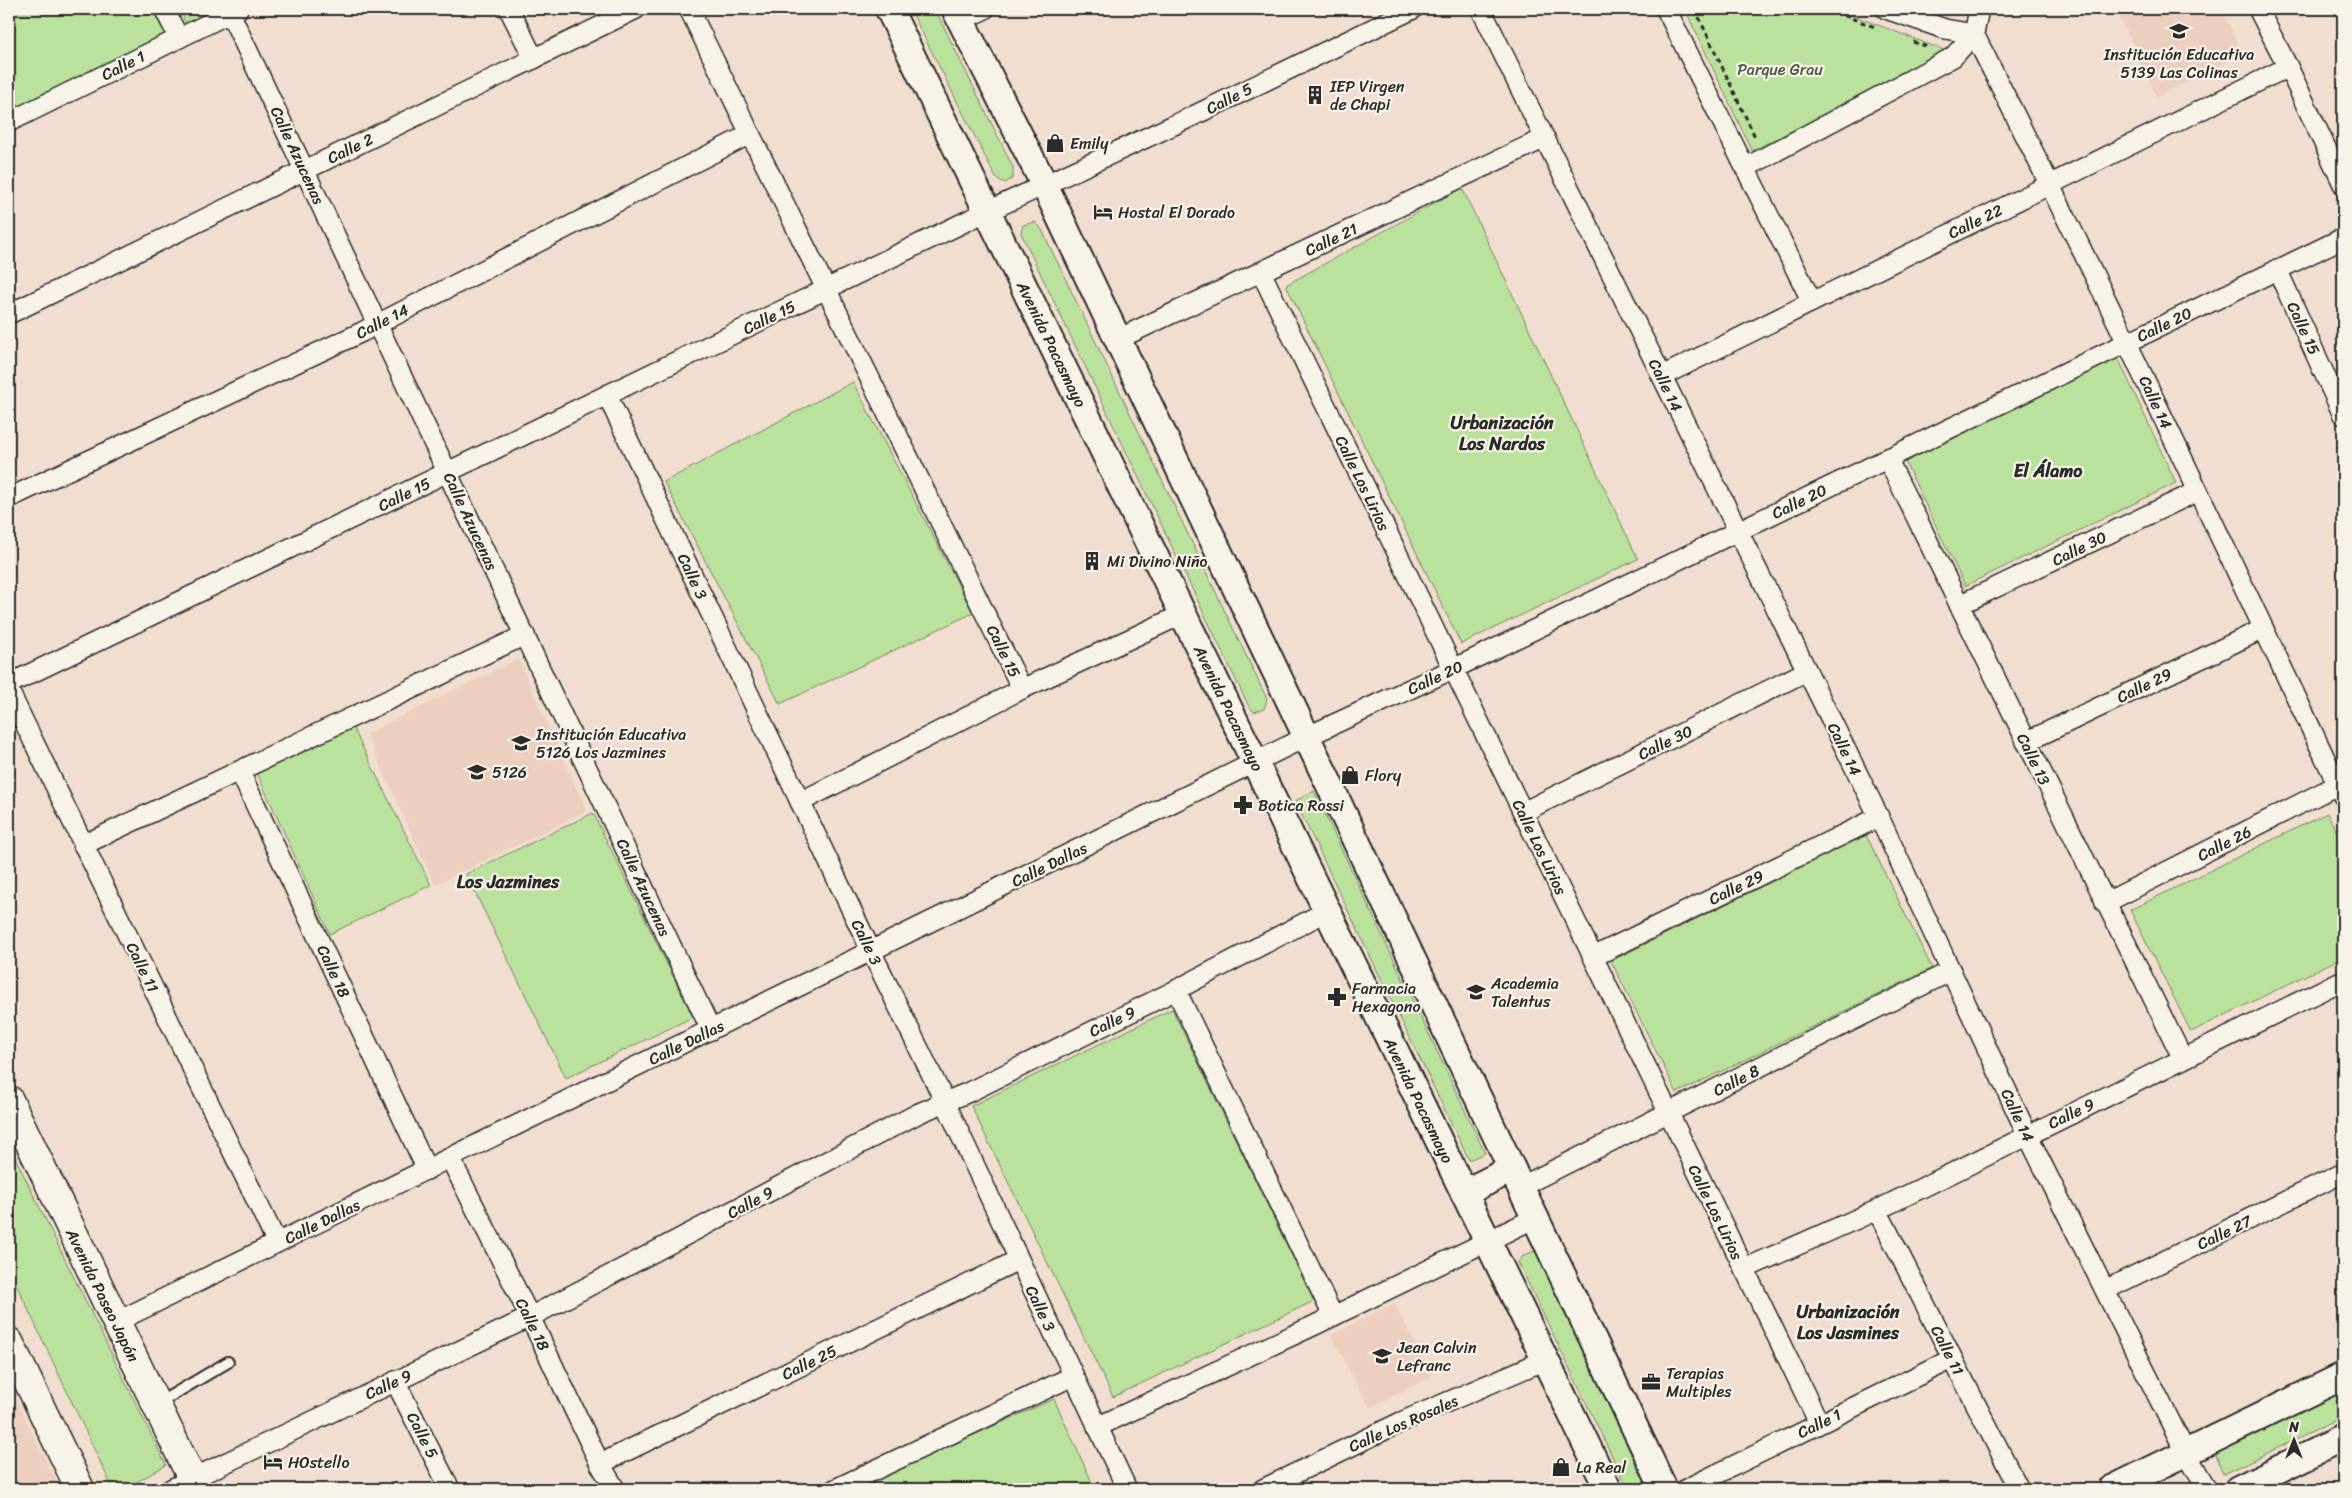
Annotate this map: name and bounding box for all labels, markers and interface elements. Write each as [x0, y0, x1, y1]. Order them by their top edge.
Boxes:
school or university icon: Institución Educativa 5139 Las Colinas [2168, 20, 2190, 42]
place label: Institución Educativa 5139 Las Colinas [2103, 40, 2254, 87]
street label: Calle 1 [96, 42, 151, 89]
park label: Parque Grau [1737, 55, 1823, 84]
place label: IEP Virgen de Chapi [1329, 72, 1405, 119]
street label: Calle 5 [1201, 74, 1258, 123]
building icon: IEP Virgen de Chapi [1304, 84, 1326, 106]
street label: Calle Azucenas [262, 101, 333, 210]
street label: Calle 2 [322, 125, 378, 172]
place label: Emily [1070, 129, 1109, 158]
shop icon: Emily [1044, 132, 1066, 154]
street label: Calle 22 [1943, 196, 2008, 247]
place label: Hostal El Dorado [1118, 198, 1235, 227]
hotel icon: Hostal El Dorado [1092, 201, 1114, 223]
street label: Calle 21 [1300, 215, 1363, 264]
street label: Avenida Pacasmayo [1008, 275, 1095, 412]
street label: Calle 15 [738, 292, 801, 343]
street label: Calle 14 [351, 296, 414, 347]
street label: Calle 15 [2279, 297, 2329, 360]
street label: Calle 20 [2131, 299, 2197, 350]
street label: Calle 14 [1640, 354, 1691, 417]
street label: Calle 14 [2130, 371, 2181, 434]
district label: Urbanización Los Nardos [1450, 407, 1554, 460]
street label: Calle Los Lirios [1327, 430, 1399, 537]
district label: El Álamo [2014, 455, 2083, 487]
street label: Calle Azucenas [435, 467, 506, 576]
street label: Calle 15 [373, 469, 436, 520]
street label: Calle 20 [1766, 476, 1832, 527]
street label: Calle 30 [2047, 523, 2112, 574]
place label: Mi Divino Niño [1107, 547, 1208, 576]
street label: Calle 3 [669, 548, 716, 604]
building icon: Mi Divino Niño [1081, 550, 1103, 572]
street label: Calle 15 [978, 620, 1029, 683]
street label: Avenida Pacasmayo [1185, 639, 1272, 776]
street label: Calle 20 [1402, 652, 1468, 703]
street label: Calle 29 [2112, 660, 2177, 711]
street label: Calle 30 [1633, 717, 1698, 768]
street label: Calle 14 [1819, 718, 1870, 781]
place label: Institución Educativa 5126 Los Jazmines [535, 720, 686, 767]
street label: Calle 13 [2008, 728, 2059, 791]
school or university icon: Institución Educativa 5126 Los Jazmines [510, 732, 532, 754]
place label: 5126 [492, 758, 527, 787]
school or university icon: 5126 [466, 761, 488, 783]
place label: Flory [1365, 761, 1402, 790]
shop icon: Flory [1339, 764, 1361, 786]
place label: Botica Rossi [1258, 791, 1345, 820]
pharmacy icon: Botica Rossi [1232, 794, 1254, 816]
street label: Calle Los Lirios [1504, 794, 1576, 901]
street label: Calle 26 [2192, 817, 2257, 869]
street label: Calle Azucenas [608, 833, 679, 942]
street label: Calle Dallas [1006, 833, 1093, 895]
street label: Calle 29 [1704, 862, 1769, 913]
district label: Los Jazmines [457, 866, 560, 898]
street label: Calle 3 [843, 914, 890, 970]
street label: Calle 11 [118, 937, 167, 998]
street label: Calle 18 [309, 940, 359, 1003]
place label: Academia Talentus [1490, 969, 1559, 1016]
place label: Farmacia Hexagono [1352, 974, 1421, 1021]
school or university icon: Academia Talentus [1465, 981, 1487, 1003]
pharmacy icon: Farmacia Hexagono [1326, 986, 1348, 1008]
street label: Calle 9 [1084, 998, 1141, 1045]
street label: Calle Dallas [643, 1011, 730, 1073]
street label: Avenida Pacasmayo [1375, 1031, 1462, 1168]
street label: Calle 8 [1708, 1056, 1765, 1105]
street label: Calle 14 [1992, 1084, 2043, 1147]
street label: Calle 9 [2043, 1090, 2100, 1137]
street label: Calle Los Lirios [1680, 1159, 1752, 1266]
street label: Calle 9 [722, 1178, 779, 1227]
street label: Calle Dallas [279, 1190, 366, 1252]
street label: Calle 27 [2192, 1206, 2257, 1258]
street label: Avenida Paseo Japón [57, 1222, 148, 1367]
street label: Calle 3 [1017, 1280, 1064, 1336]
street label: Calle 18 [507, 1293, 558, 1356]
district label: Urbanización Los Jasmines [1796, 1296, 1900, 1349]
street label: Calle 11 [1923, 1320, 1973, 1381]
place label: Jean Calvin Lefranc [1396, 1333, 1477, 1380]
street label: Calle 25 [777, 1336, 842, 1388]
school or university icon: Jean Calvin Lefranc [1371, 1345, 1393, 1367]
place label: Terapias Multiples [1666, 1359, 1732, 1406]
street label: Calle 9 [360, 1361, 417, 1408]
office icon: Terapias Multiples [1640, 1371, 1662, 1393]
street label: Calle Los Rosales [1344, 1386, 1463, 1461]
street label: Calle 1 [1792, 1400, 1847, 1447]
street label: Calle 5 [398, 1407, 447, 1464]
text: N [2288, 1415, 2299, 1440]
north arrow [2270, 1416, 2320, 1466]
place label: HOstello [288, 1448, 350, 1477]
hotel icon: HOstello [262, 1451, 284, 1473]
place label: La Real [1576, 1453, 1627, 1482]
shop icon: La Real [1550, 1456, 1572, 1478]

